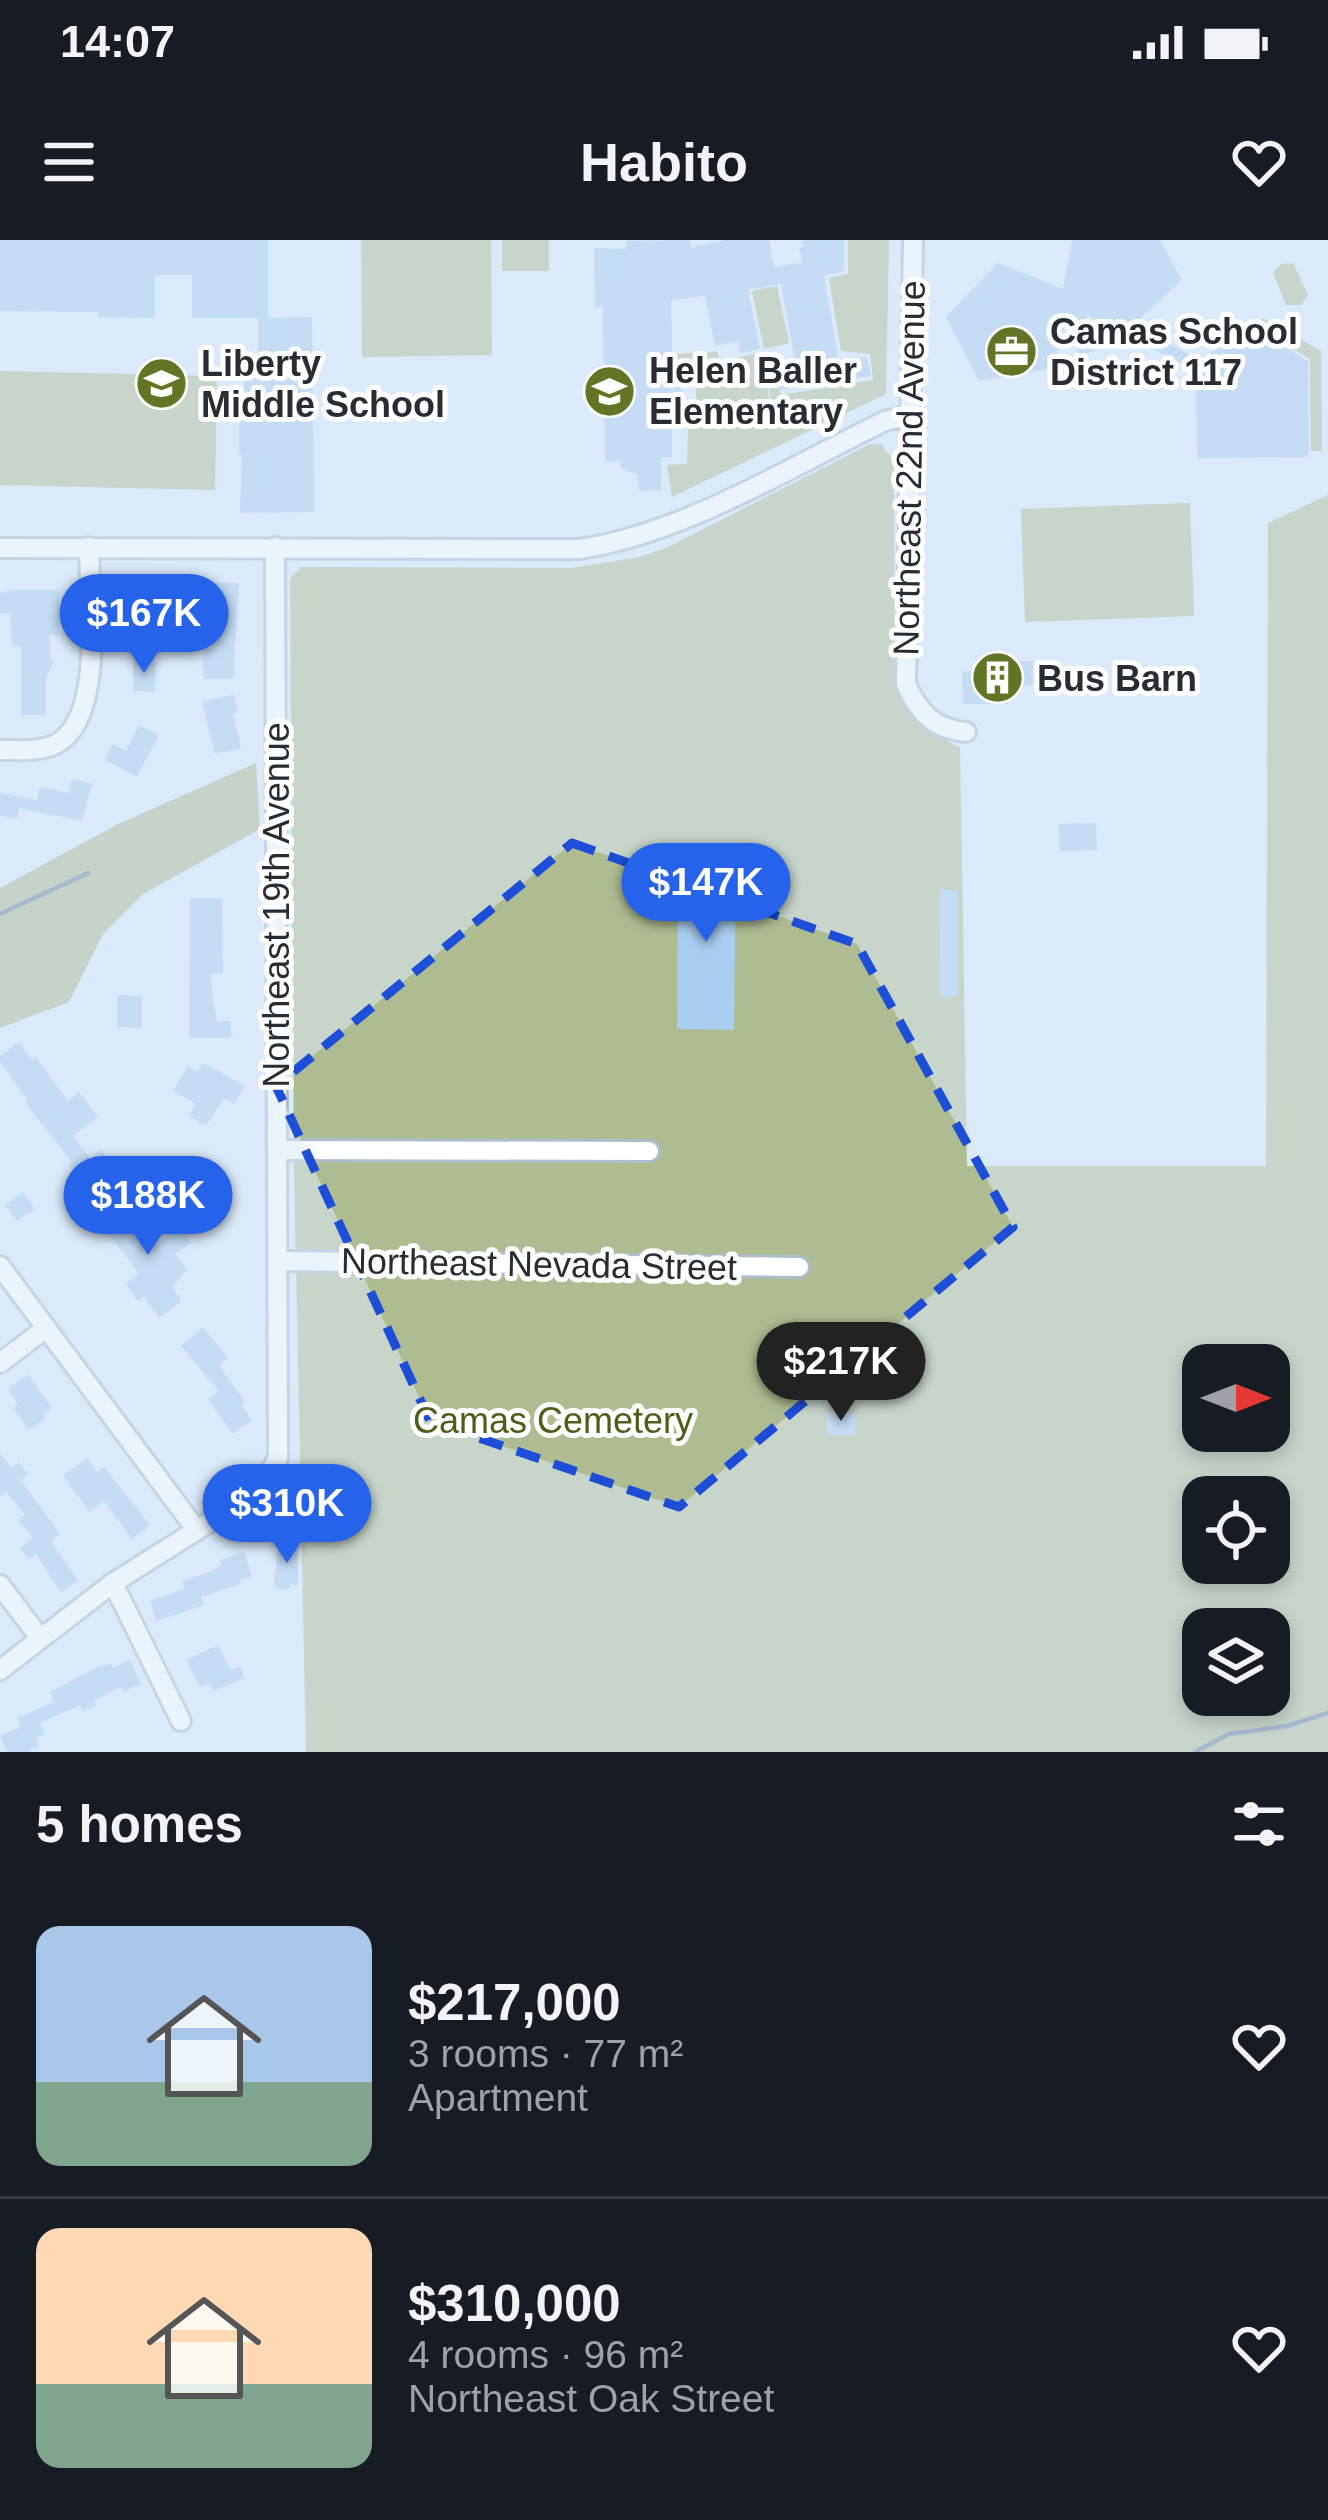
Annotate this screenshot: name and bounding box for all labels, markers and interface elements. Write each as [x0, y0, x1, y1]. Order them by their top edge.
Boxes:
text: 14:07 [60, 16, 175, 67]
icon: menu [36, 129, 102, 195]
icon: heart [1226, 129, 1292, 195]
text: Habito [580, 132, 748, 192]
street label: Northeast 22nd Avenue [885, 280, 933, 656]
place label: Camas School District 117 [1050, 311, 1298, 393]
office icon: Camas School District 117 [983, 324, 1039, 380]
place label: Liberty Middle School [201, 343, 445, 425]
place label: Helen Baller Elementary [649, 350, 857, 432]
school or university icon: Liberty Middle School [134, 356, 190, 412]
school or university icon: Helen Baller Elementary [582, 363, 638, 419]
pin: $167K [60, 574, 228, 676]
text: $167K [87, 591, 201, 634]
building icon: Bus Barn [970, 650, 1026, 706]
place label: Bus Barn [1037, 658, 1197, 699]
street label: Northeast 19th Avenue [256, 722, 297, 1088]
pin: $147K [622, 843, 790, 945]
text: $147K [649, 860, 763, 903]
pin: $188K [64, 1156, 232, 1258]
text: $188K [91, 1173, 205, 1216]
street label: Northeast Nevada Street [341, 1240, 737, 1288]
pin: $217K [757, 1322, 925, 1424]
text: $217K [784, 1339, 898, 1382]
north arrow [1182, 1344, 1290, 1452]
map controls [1182, 1344, 1290, 1716]
park label: Camas Cemetery [413, 1400, 693, 1441]
pin: $310K [203, 1464, 371, 1566]
button: locate [1182, 1476, 1290, 1584]
text: $310K [230, 1481, 344, 1524]
button: layers [1182, 1608, 1290, 1716]
icon: filters [1226, 1791, 1292, 1857]
text: 5 homes [36, 1796, 243, 1853]
icon: home [132, 1974, 276, 2118]
text: $217,000 [408, 1974, 621, 2031]
icon: heart [1226, 2013, 1292, 2079]
text: 3 rooms · 77 m² [408, 2032, 683, 2075]
text: Apartment [408, 2076, 588, 2119]
text: $310,000 [408, 2275, 621, 2332]
icon: home [132, 2276, 276, 2420]
icon: heart [1226, 2315, 1292, 2381]
text: 4 rooms · 96 m² [408, 2333, 683, 2376]
text: Northeast Oak Street [408, 2377, 774, 2420]

